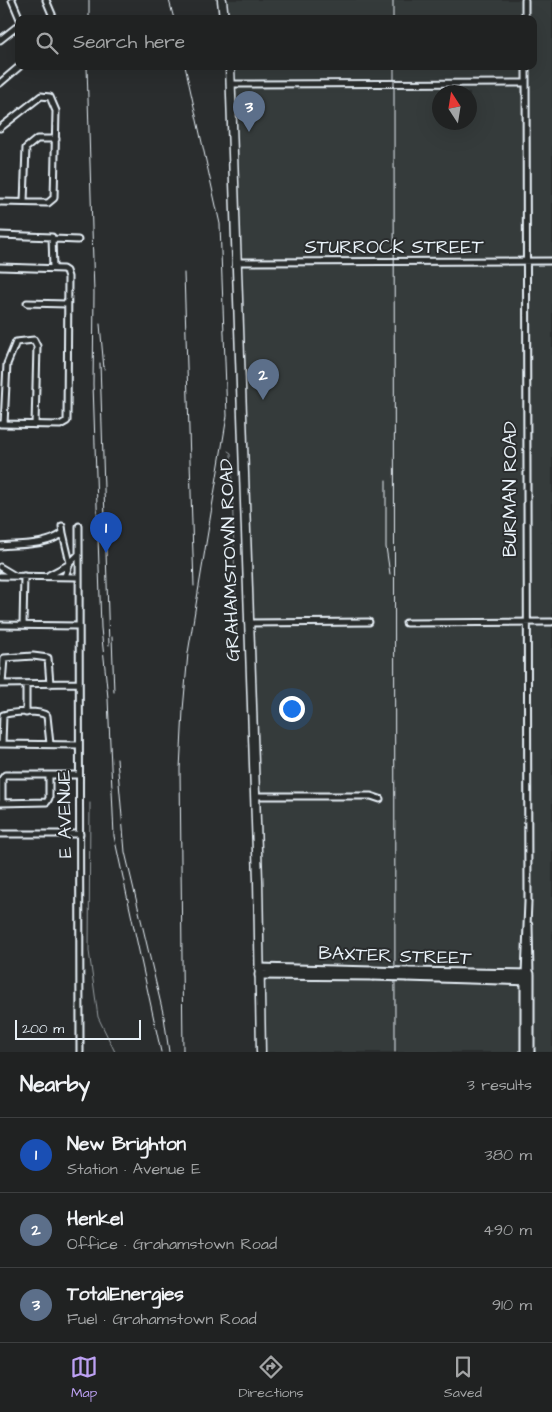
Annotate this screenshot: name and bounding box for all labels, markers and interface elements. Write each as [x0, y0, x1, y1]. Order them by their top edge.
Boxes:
search box [15, 15, 537, 70]
icon: search [33, 29, 61, 57]
text: Search here [73, 29, 185, 56]
north arrow [432, 85, 477, 130]
pin: 3 [233, 91, 265, 132]
street label: STURROCK STREET [304, 234, 484, 261]
pin: 2 [247, 359, 279, 400]
street label: BURMAN ROAD [497, 421, 524, 557]
street label: GRAHAMSTOWN ROAD [213, 458, 247, 662]
pin: 1 [90, 512, 122, 553]
your location [279, 696, 305, 722]
street label: E AVENUE [51, 770, 79, 858]
street label: BAXTER STREET [318, 940, 472, 972]
scale bar [15, 1017, 141, 1040]
text: 200 m [22, 1019, 64, 1039]
text: Nearby [20, 1070, 90, 1099]
text: 3 results [467, 1074, 532, 1096]
text: New Brighton [67, 1131, 186, 1158]
text: 1 [35, 1144, 37, 1166]
text: 380 m [485, 1144, 532, 1166]
text: Station · Avenue E [67, 1158, 201, 1180]
text: Henkel [67, 1206, 123, 1233]
text: 2 [31, 1219, 41, 1241]
text: 490 m [483, 1219, 532, 1241]
text: Office · Grahamstown Road [67, 1233, 277, 1255]
text: TotalEnergies [67, 1281, 184, 1308]
text: 3 [32, 1294, 40, 1316]
text: 910 m [492, 1294, 532, 1316]
text: Fuel · Grahamstown Road [67, 1308, 257, 1330]
tab: Map [70, 1353, 98, 1403]
tab: Directions [238, 1353, 303, 1403]
tab: Saved [444, 1353, 482, 1403]

